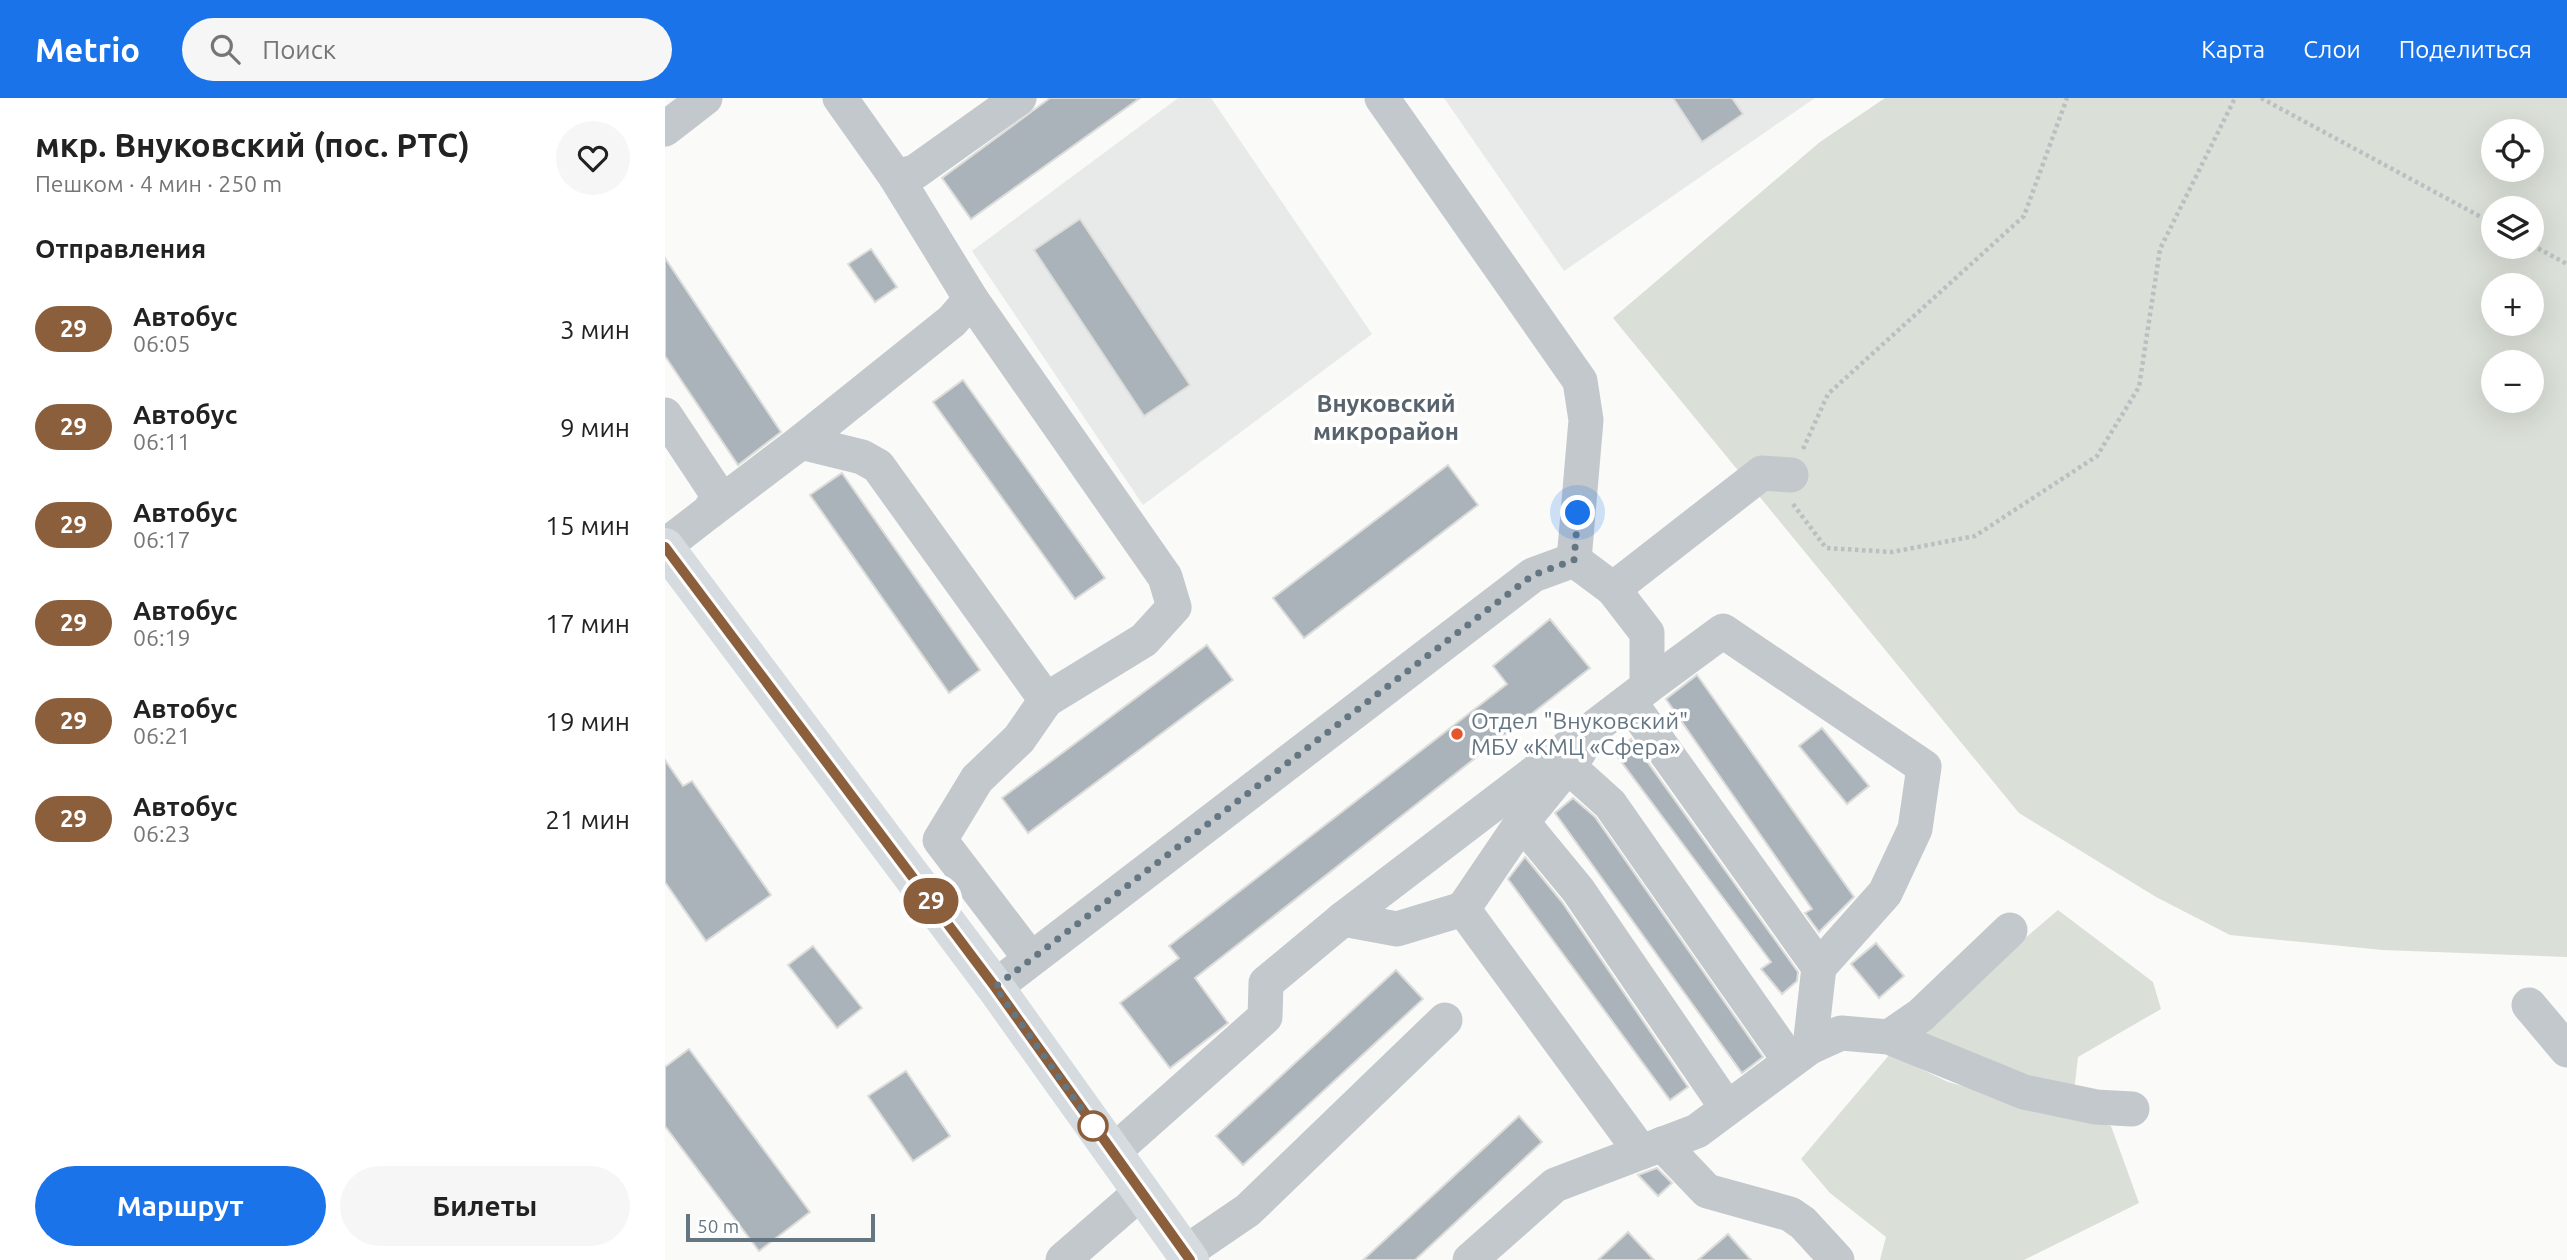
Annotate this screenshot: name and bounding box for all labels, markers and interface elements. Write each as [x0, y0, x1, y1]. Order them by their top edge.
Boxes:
search box [182, 18, 672, 81]
icon: search [206, 30, 244, 68]
text: Metrio [35, 31, 140, 68]
text: Поиск [262, 35, 336, 64]
text: Карта [2201, 36, 2265, 63]
text: Слои [2303, 36, 2361, 63]
text: Поделиться [2399, 36, 2532, 63]
map controls [2481, 119, 2544, 413]
button: locate [2481, 119, 2544, 182]
button: heart [556, 121, 630, 195]
text: мкр. Внуковский (пос. РТС) [35, 126, 470, 163]
text: Пешком · 4 мин · 250 m [35, 171, 282, 196]
button: layers [2481, 196, 2544, 259]
text: Отправления [35, 234, 206, 263]
button: + [2481, 273, 2544, 336]
text: Автобус [133, 302, 237, 331]
text: 29 [60, 315, 87, 342]
text: 3 мин [560, 315, 630, 344]
text: 06:05 [133, 331, 191, 356]
button: − [2481, 350, 2544, 413]
district label: Внуковский микрорайон [1313, 390, 1459, 445]
text: Автобус [133, 400, 237, 429]
text: 29 [60, 413, 87, 440]
text: 9 мин [560, 413, 630, 442]
text: 06:11 [133, 429, 191, 454]
your location [1560, 495, 1595, 530]
text: Автобус [133, 498, 237, 527]
text: 29 [60, 511, 87, 538]
text: 15 мин [545, 511, 630, 540]
text: 06:17 [133, 527, 191, 552]
text: Автобус [133, 596, 237, 625]
text: 29 [60, 609, 87, 636]
text: 17 мин [545, 609, 630, 638]
text: 06:19 [133, 625, 191, 650]
text: Автобус [133, 694, 237, 723]
text: 29 [60, 707, 87, 734]
text: 19 мин [545, 707, 630, 736]
place label: Отдел "Внуковский" МБУ «КМЦ «Сфера» [1471, 708, 1688, 759]
text: 06:21 [133, 723, 191, 748]
marker: Отдел "Внуковский" МБУ «КМЦ «Сфера» [1449, 726, 1465, 742]
text: Автобус [133, 792, 237, 821]
text: 29 [60, 805, 87, 832]
text: 21 мин [545, 805, 630, 834]
text: 06:23 [133, 821, 191, 846]
line badge: 29 [899, 878, 963, 924]
text: 29 [917, 887, 945, 914]
unlabelled marker [1078, 1111, 1108, 1141]
button: Маршрут [35, 1166, 326, 1246]
button: Билеты [340, 1166, 630, 1246]
scale bar [686, 1211, 875, 1243]
text: 50 m [697, 1215, 739, 1237]

